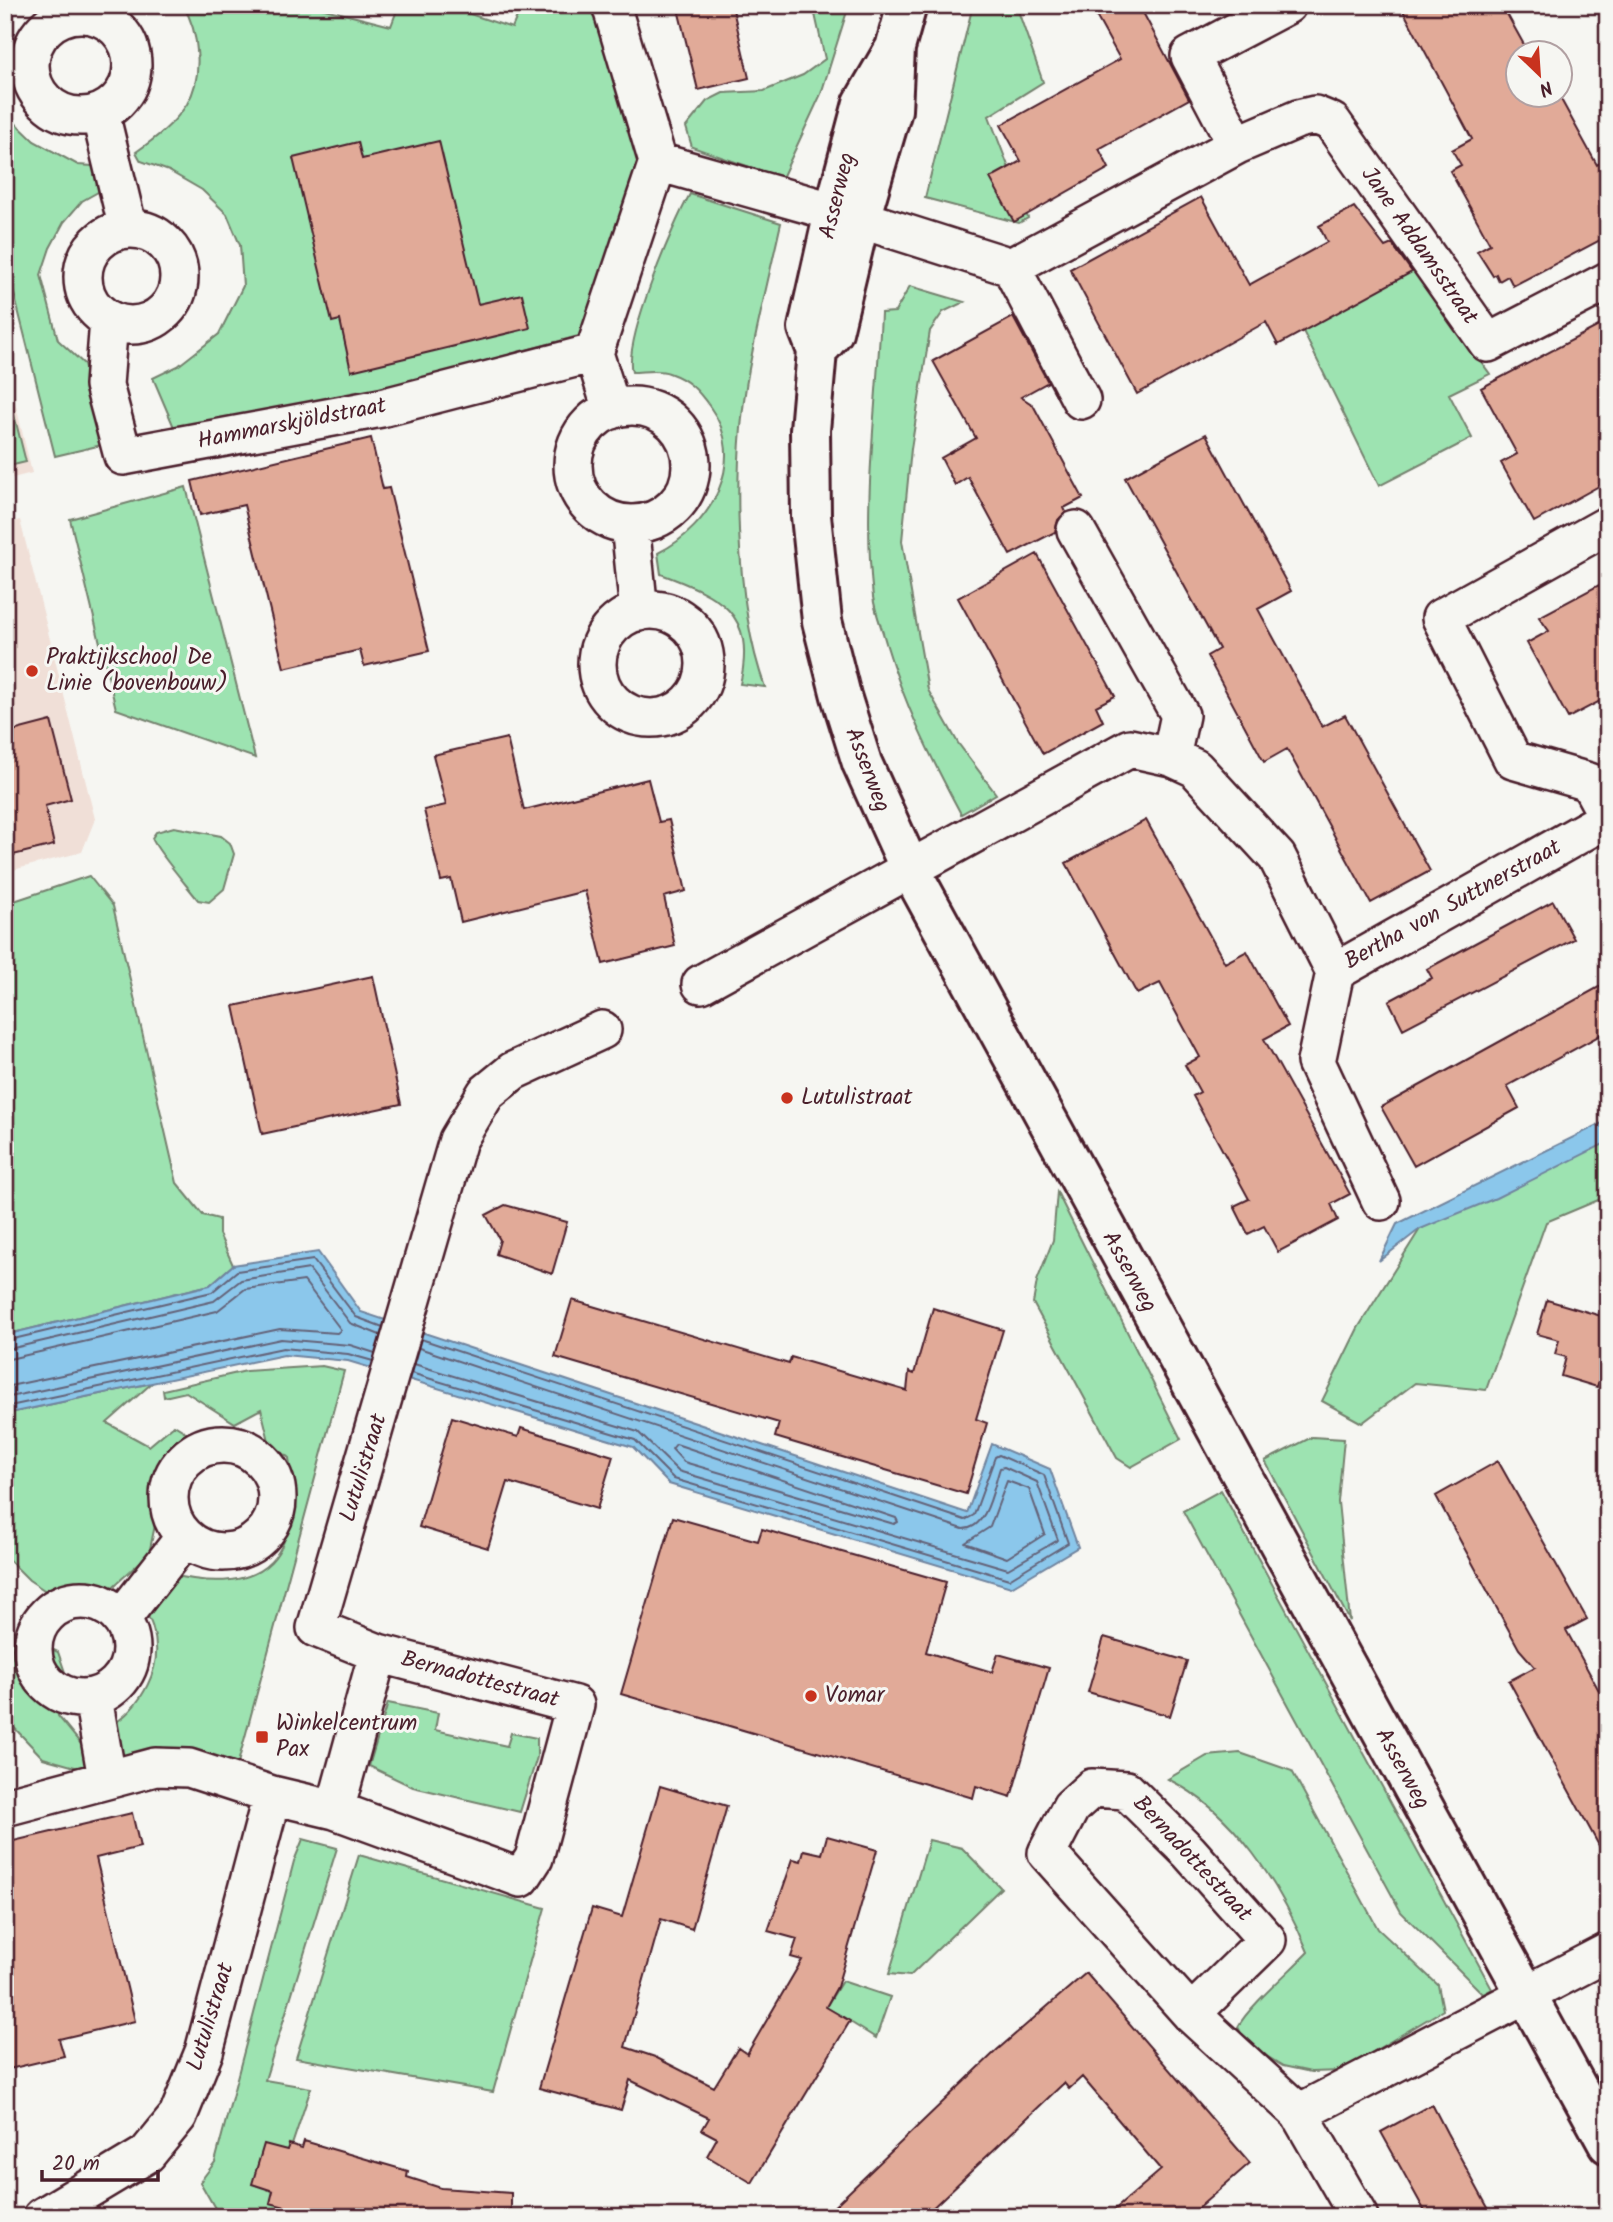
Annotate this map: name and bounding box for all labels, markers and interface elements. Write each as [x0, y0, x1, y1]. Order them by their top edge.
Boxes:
north arrow [1504, 38, 1574, 108]
text: N [1534, 71, 1557, 104]
street label: Asserweg [810, 149, 866, 243]
street label: Jane Addamsstraat [1351, 159, 1488, 333]
street label: Hammarskjöldstraat [194, 388, 391, 460]
place label: Praktijkschool De Linie (bovenbouw) [46, 640, 228, 702]
marker: Praktijkschool De Linie (bovenbouw) [24, 663, 40, 679]
street label: Asserweg [834, 722, 900, 818]
street label: Bertha von Suttnerstraat [1338, 830, 1569, 980]
place label: Lutulistraat [801, 1080, 914, 1116]
marker: Lutulistraat [779, 1090, 795, 1106]
street label: Asserweg [1092, 1225, 1166, 1319]
street label: Lutulistraat [330, 1408, 398, 1527]
street label: Bernadottestraat [397, 1642, 564, 1719]
place label: Vomar [825, 1678, 886, 1714]
marker: Vomar [803, 1688, 819, 1704]
place label: Winkelcentrum Pax [276, 1706, 417, 1768]
street label: Asserweg [1365, 1722, 1439, 1816]
marker: Winkelcentrum Pax [254, 1729, 270, 1745]
street label: Bernadottestraat [1123, 1787, 1261, 1931]
street label: Lutulistraat [177, 1957, 245, 2076]
scale bar [42, 2138, 158, 2182]
text: 20 m [52, 2148, 100, 2181]

